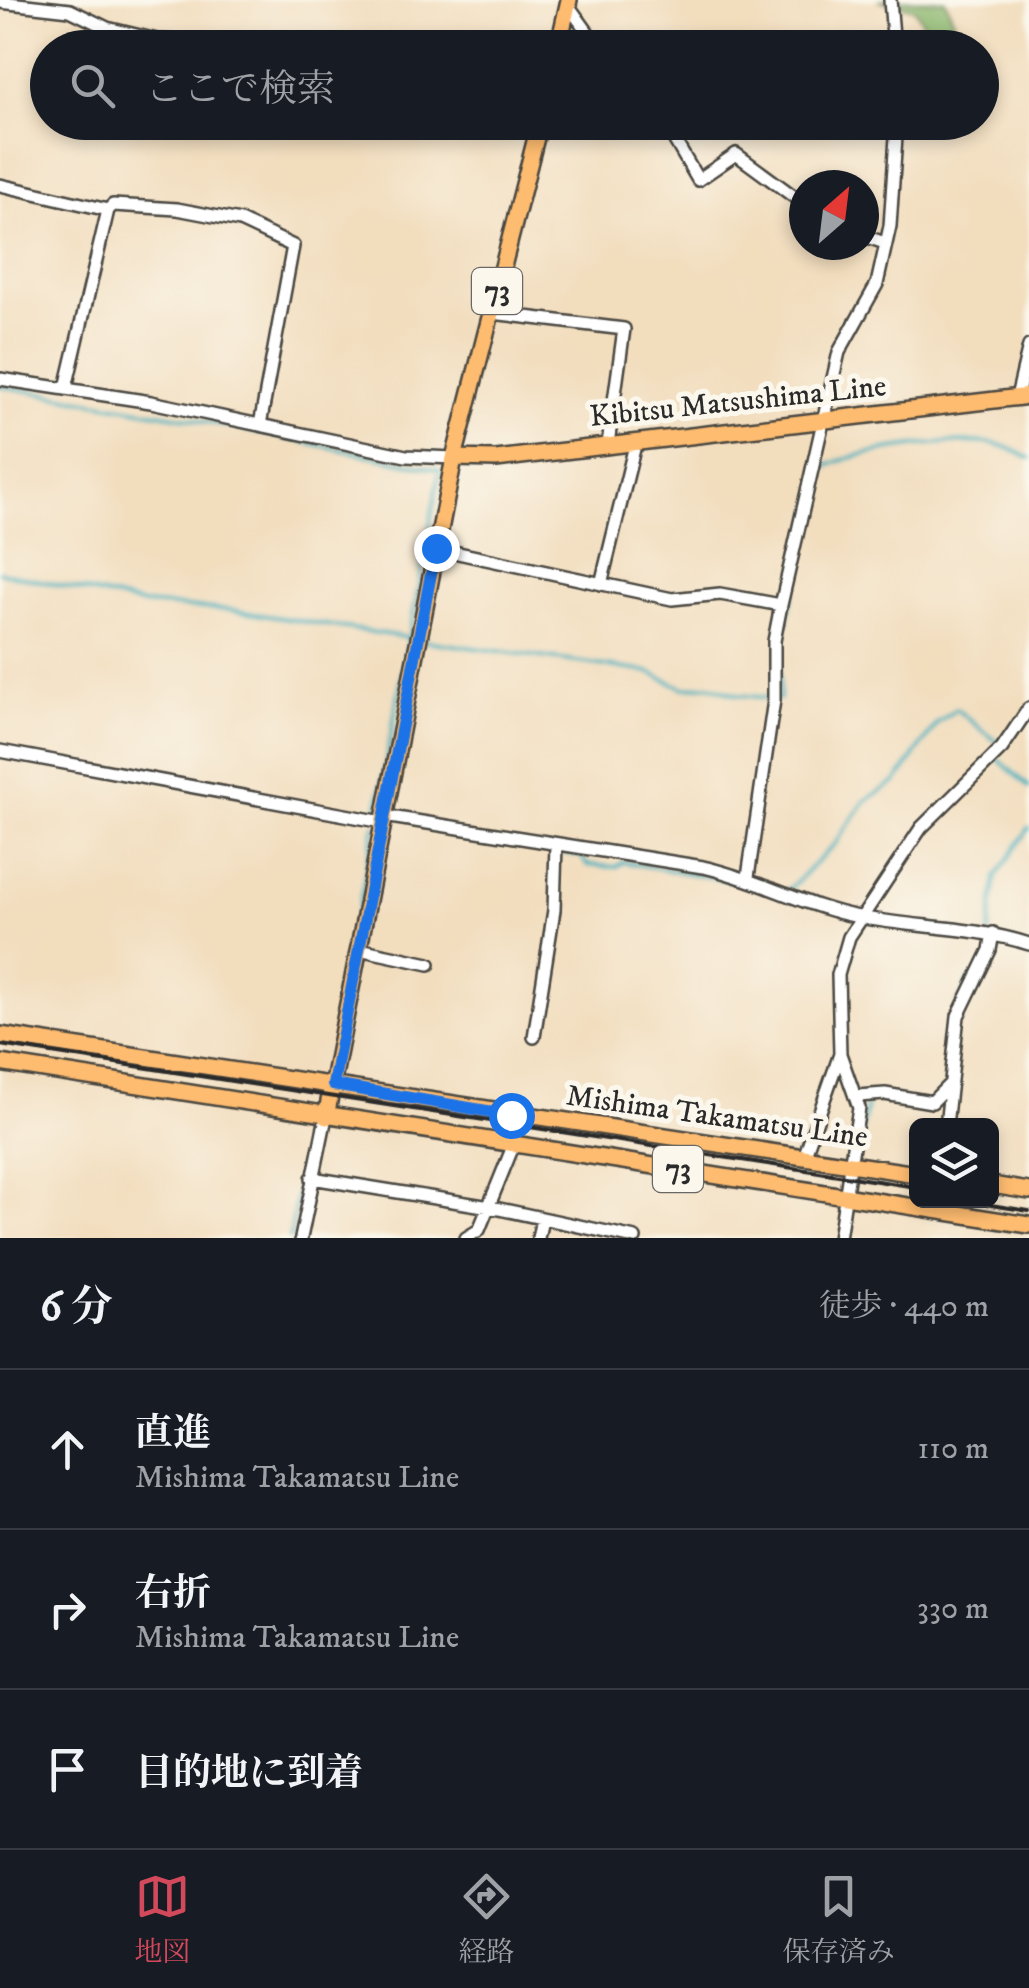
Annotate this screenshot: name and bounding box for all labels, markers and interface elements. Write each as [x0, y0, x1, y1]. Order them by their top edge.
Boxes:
search box [30, 30, 999, 140]
icon: search [65, 58, 120, 113]
text: ここで検索 [145, 66, 335, 114]
north arrow [789, 170, 879, 260]
road number: 73 [472, 268, 522, 314]
street label: Kibitsu Matsushima Line [588, 368, 888, 436]
route end [414, 526, 460, 572]
street label: Mishima Takamatsu Line [564, 1078, 870, 1156]
route start [489, 1093, 535, 1139]
map controls [909, 1118, 999, 1208]
button: layers [909, 1118, 999, 1208]
road number: 73 [653, 1146, 703, 1192]
text: 6 分 [40, 1282, 113, 1334]
text: 徒歩 · 440 m [819, 1287, 989, 1327]
text: 直進 [135, 1410, 211, 1458]
icon: ahead [40, 1422, 95, 1477]
text: 110 m [917, 1429, 989, 1469]
text: Mishima Takamatsu Line [135, 1458, 459, 1498]
text: 右折 [135, 1570, 211, 1618]
icon: right [40, 1582, 95, 1637]
text: 330 m [917, 1589, 989, 1629]
text: Mishima Takamatsu Line [135, 1618, 459, 1658]
icon: arrive [40, 1742, 95, 1797]
text: 目的地に到着 [135, 1750, 363, 1798]
tab: 地図 [134, 1869, 190, 1970]
tab: 経路 [458, 1869, 515, 1970]
tab: 保存済み [783, 1869, 895, 1970]

